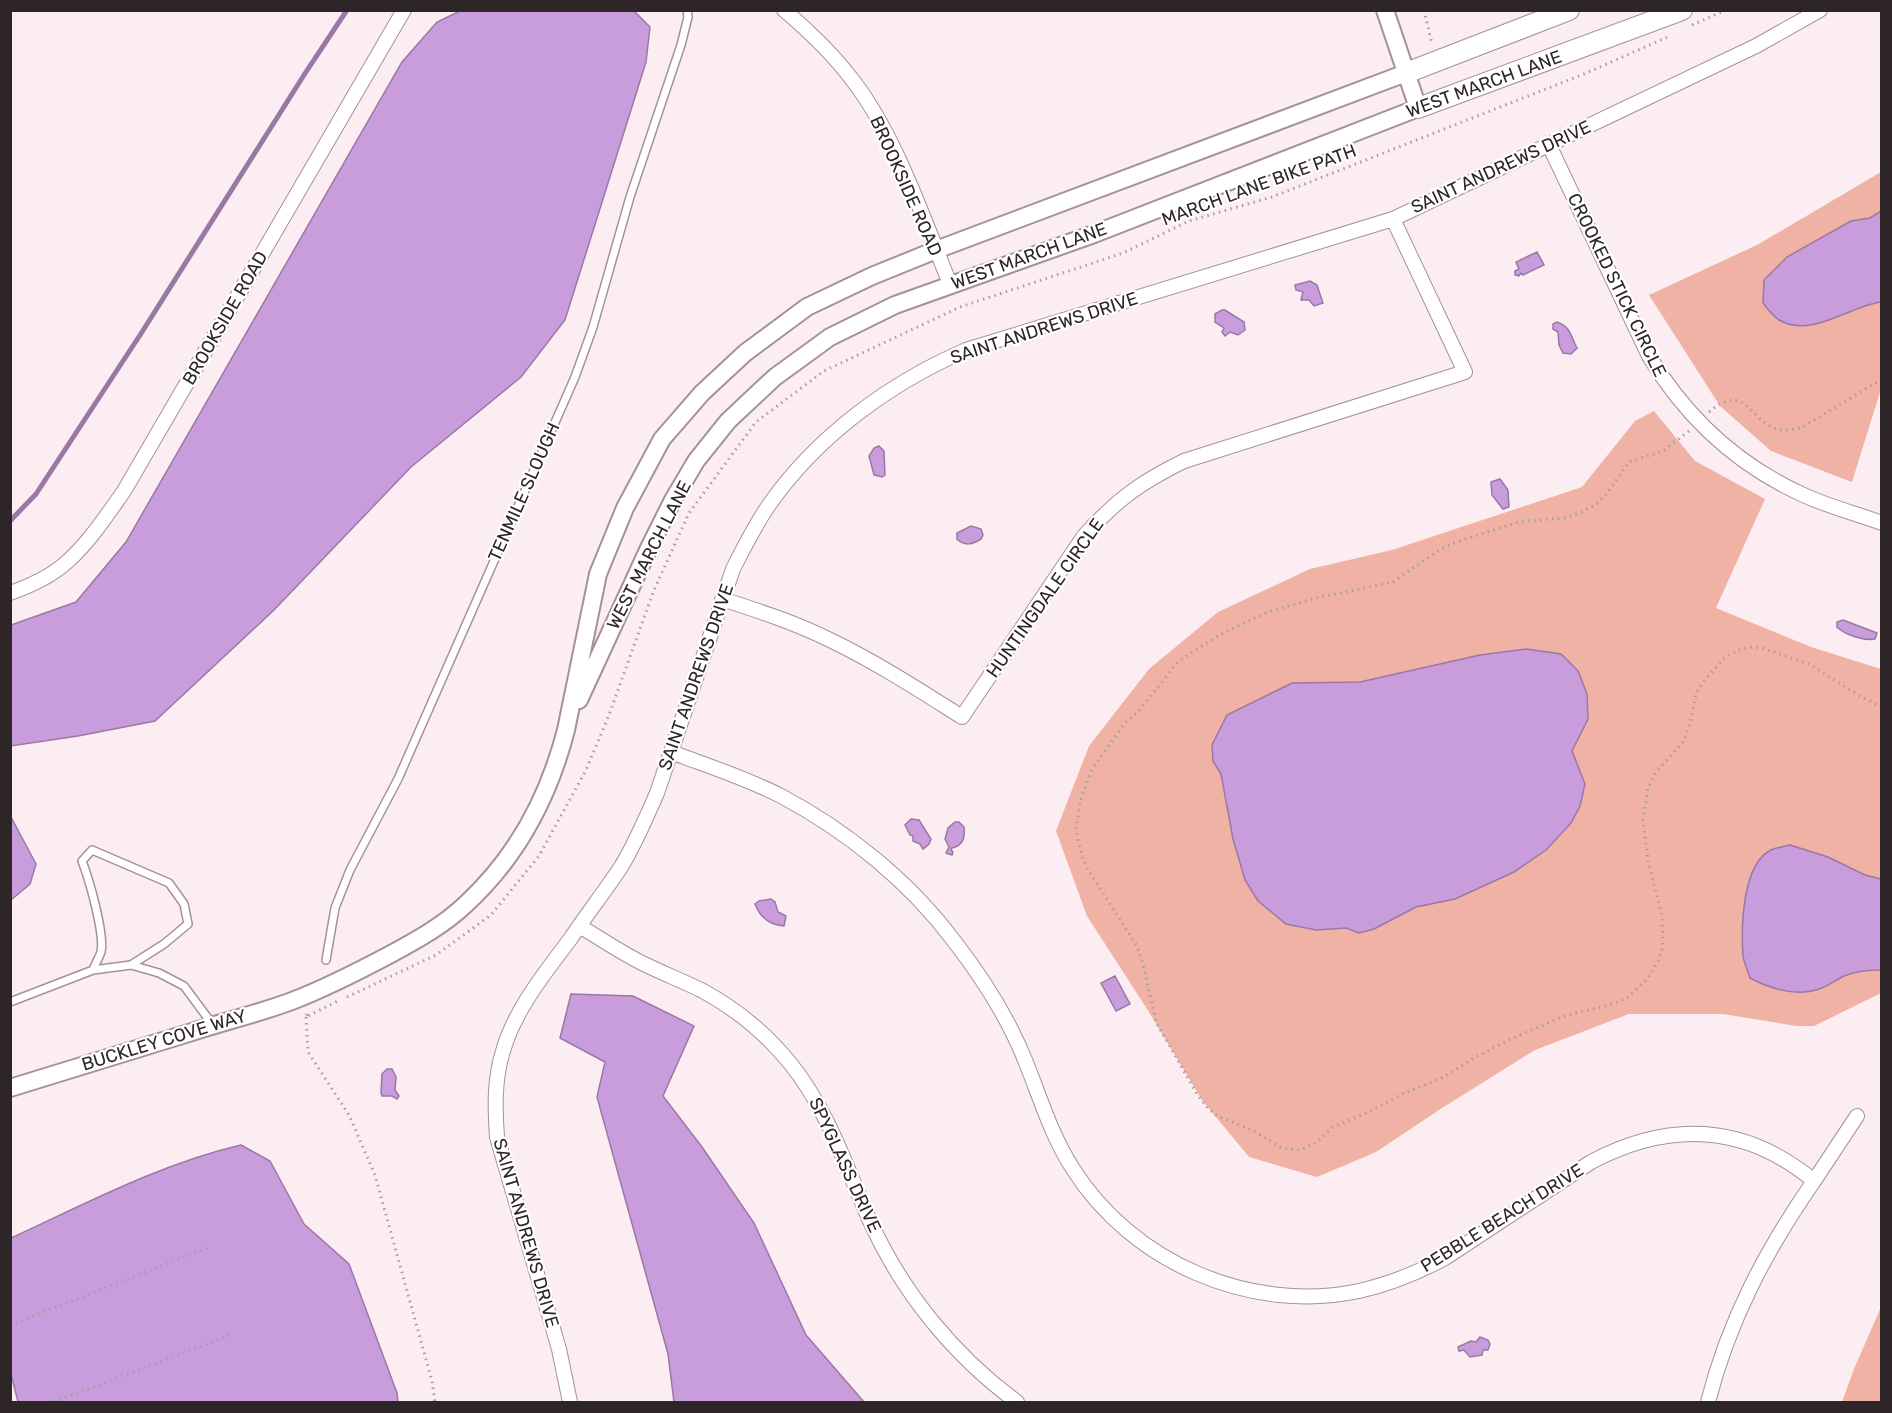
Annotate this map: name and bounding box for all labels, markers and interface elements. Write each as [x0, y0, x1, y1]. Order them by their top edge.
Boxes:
street label: WEST MARCH LANE [1403, 46, 1565, 122]
street label: BROOKSIDE ROAD [865, 113, 947, 259]
street label: SAINT ANDREWS DRIVE [1408, 116, 1594, 218]
street label: MARCH LANE BIKE PATH [1159, 140, 1359, 230]
street label: CROOKED STICK CIRCLE [1563, 189, 1671, 381]
street label: WEST MARCH LANE [948, 218, 1110, 294]
street label: BROOKSIDE ROAD [178, 247, 272, 389]
street label: SAINT ANDREWS DRIVE [948, 287, 1140, 369]
street label: TENMILE SLOUGH [484, 419, 564, 565]
street label: WEST MARCH LANE [602, 477, 696, 633]
street label: HUNTINGDALE CIRCLE [982, 514, 1108, 682]
street label: SAINT ANDREWS DRIVE [654, 581, 738, 773]
street label: BUCKLEY COVE WAY [79, 1004, 249, 1076]
street label: SPYGLASS DRIVE [804, 1094, 886, 1236]
street label: SAINT ANDREWS DRIVE [488, 1136, 564, 1330]
street label: PEBBLE BEACH DRIVE [1417, 1159, 1587, 1277]

